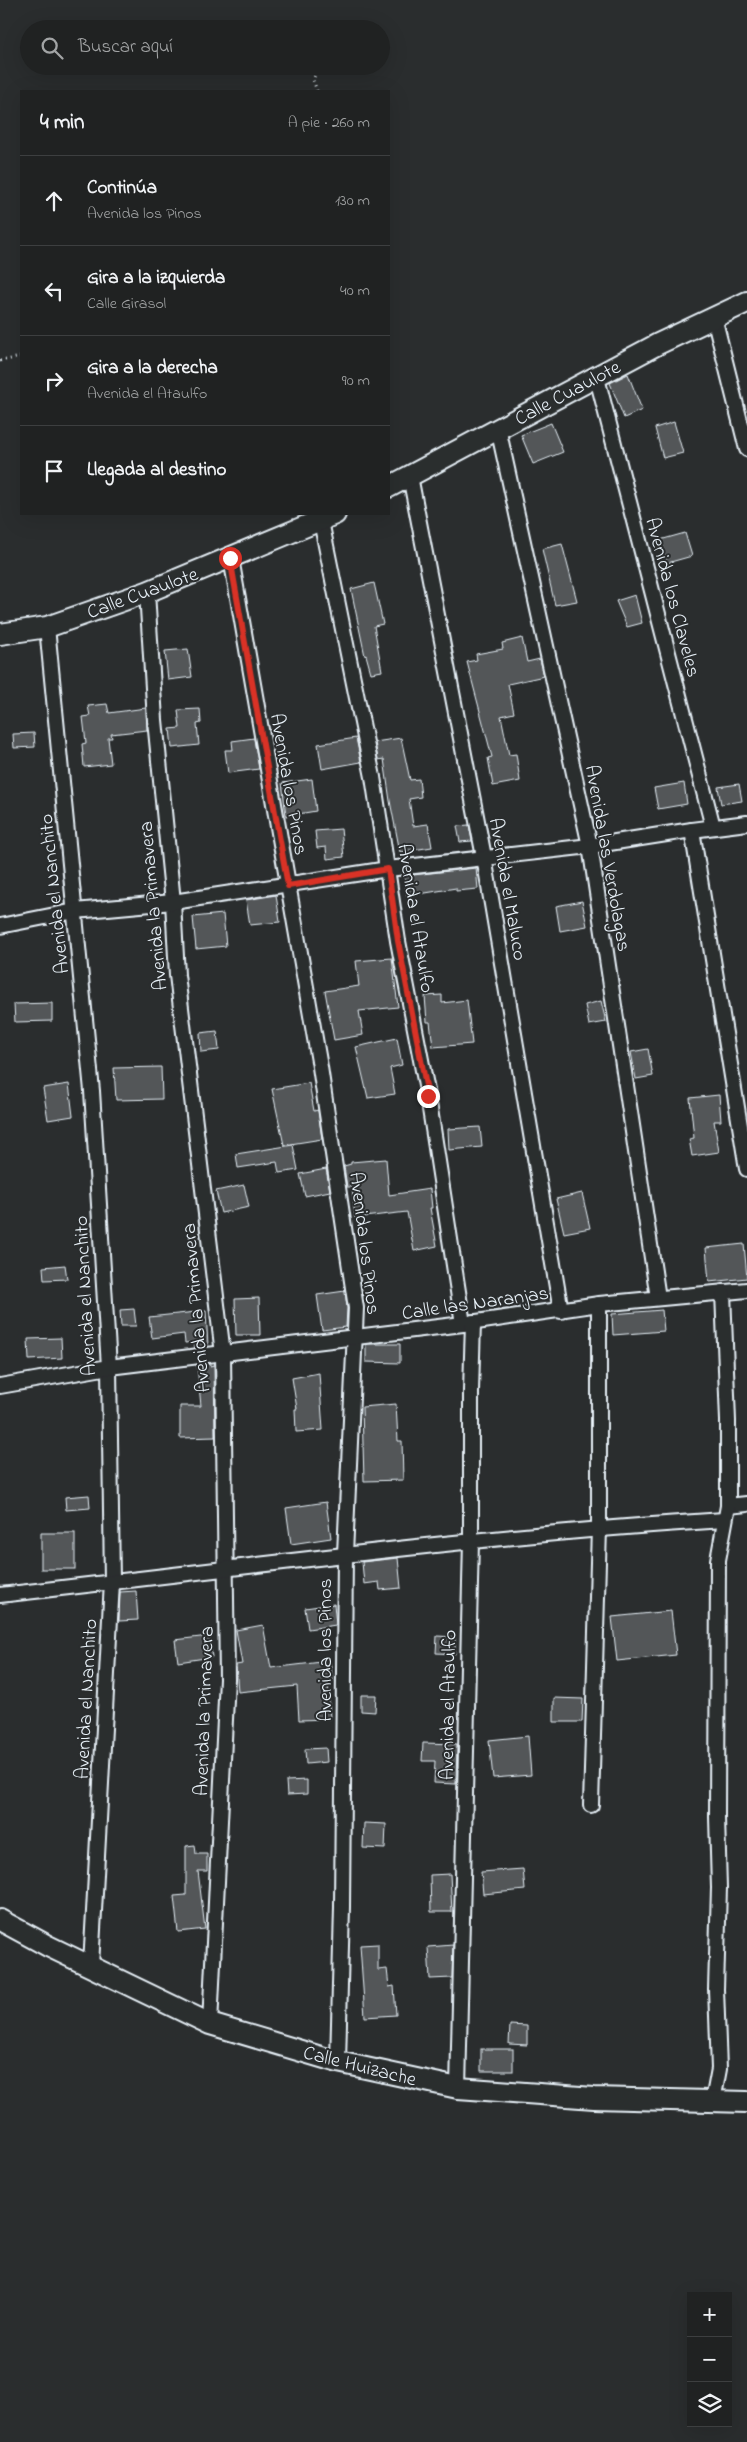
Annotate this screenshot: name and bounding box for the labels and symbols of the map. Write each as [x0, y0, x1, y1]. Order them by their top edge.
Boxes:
street label: Calle Cuaulote [510, 354, 626, 434]
street label: Avenida los Claveles [636, 515, 707, 681]
route start [219, 547, 242, 570]
street label: Calle Cuaulote [83, 561, 203, 628]
street label: Avenida los Pinos [261, 711, 314, 858]
street label: Avenida las Verdolagas [575, 763, 637, 954]
street label: Avenida el Nanchito [33, 812, 78, 975]
street label: Avenida el Maluco [480, 816, 533, 963]
street label: Avenida la Primavera [133, 820, 176, 992]
street label: Avenida el Ataulfo [388, 842, 441, 995]
route end [417, 1085, 440, 1108]
street label: Avenida los Pinos [340, 1170, 387, 1316]
street label: Avenida el Nanchito [68, 1215, 105, 1377]
street label: Avenida la Primavera [176, 1222, 219, 1394]
street label: Calle las Naranjas [400, 1280, 551, 1329]
street label: Avenida los Pinos [312, 1578, 341, 1722]
street label: Avenida el Nanchito [69, 1618, 106, 1780]
street label: Avenida la Primavera [188, 1626, 223, 1797]
street label: Avenida el Ataulfo [434, 1630, 465, 1781]
street label: Calle Huizache [300, 2039, 419, 2095]

